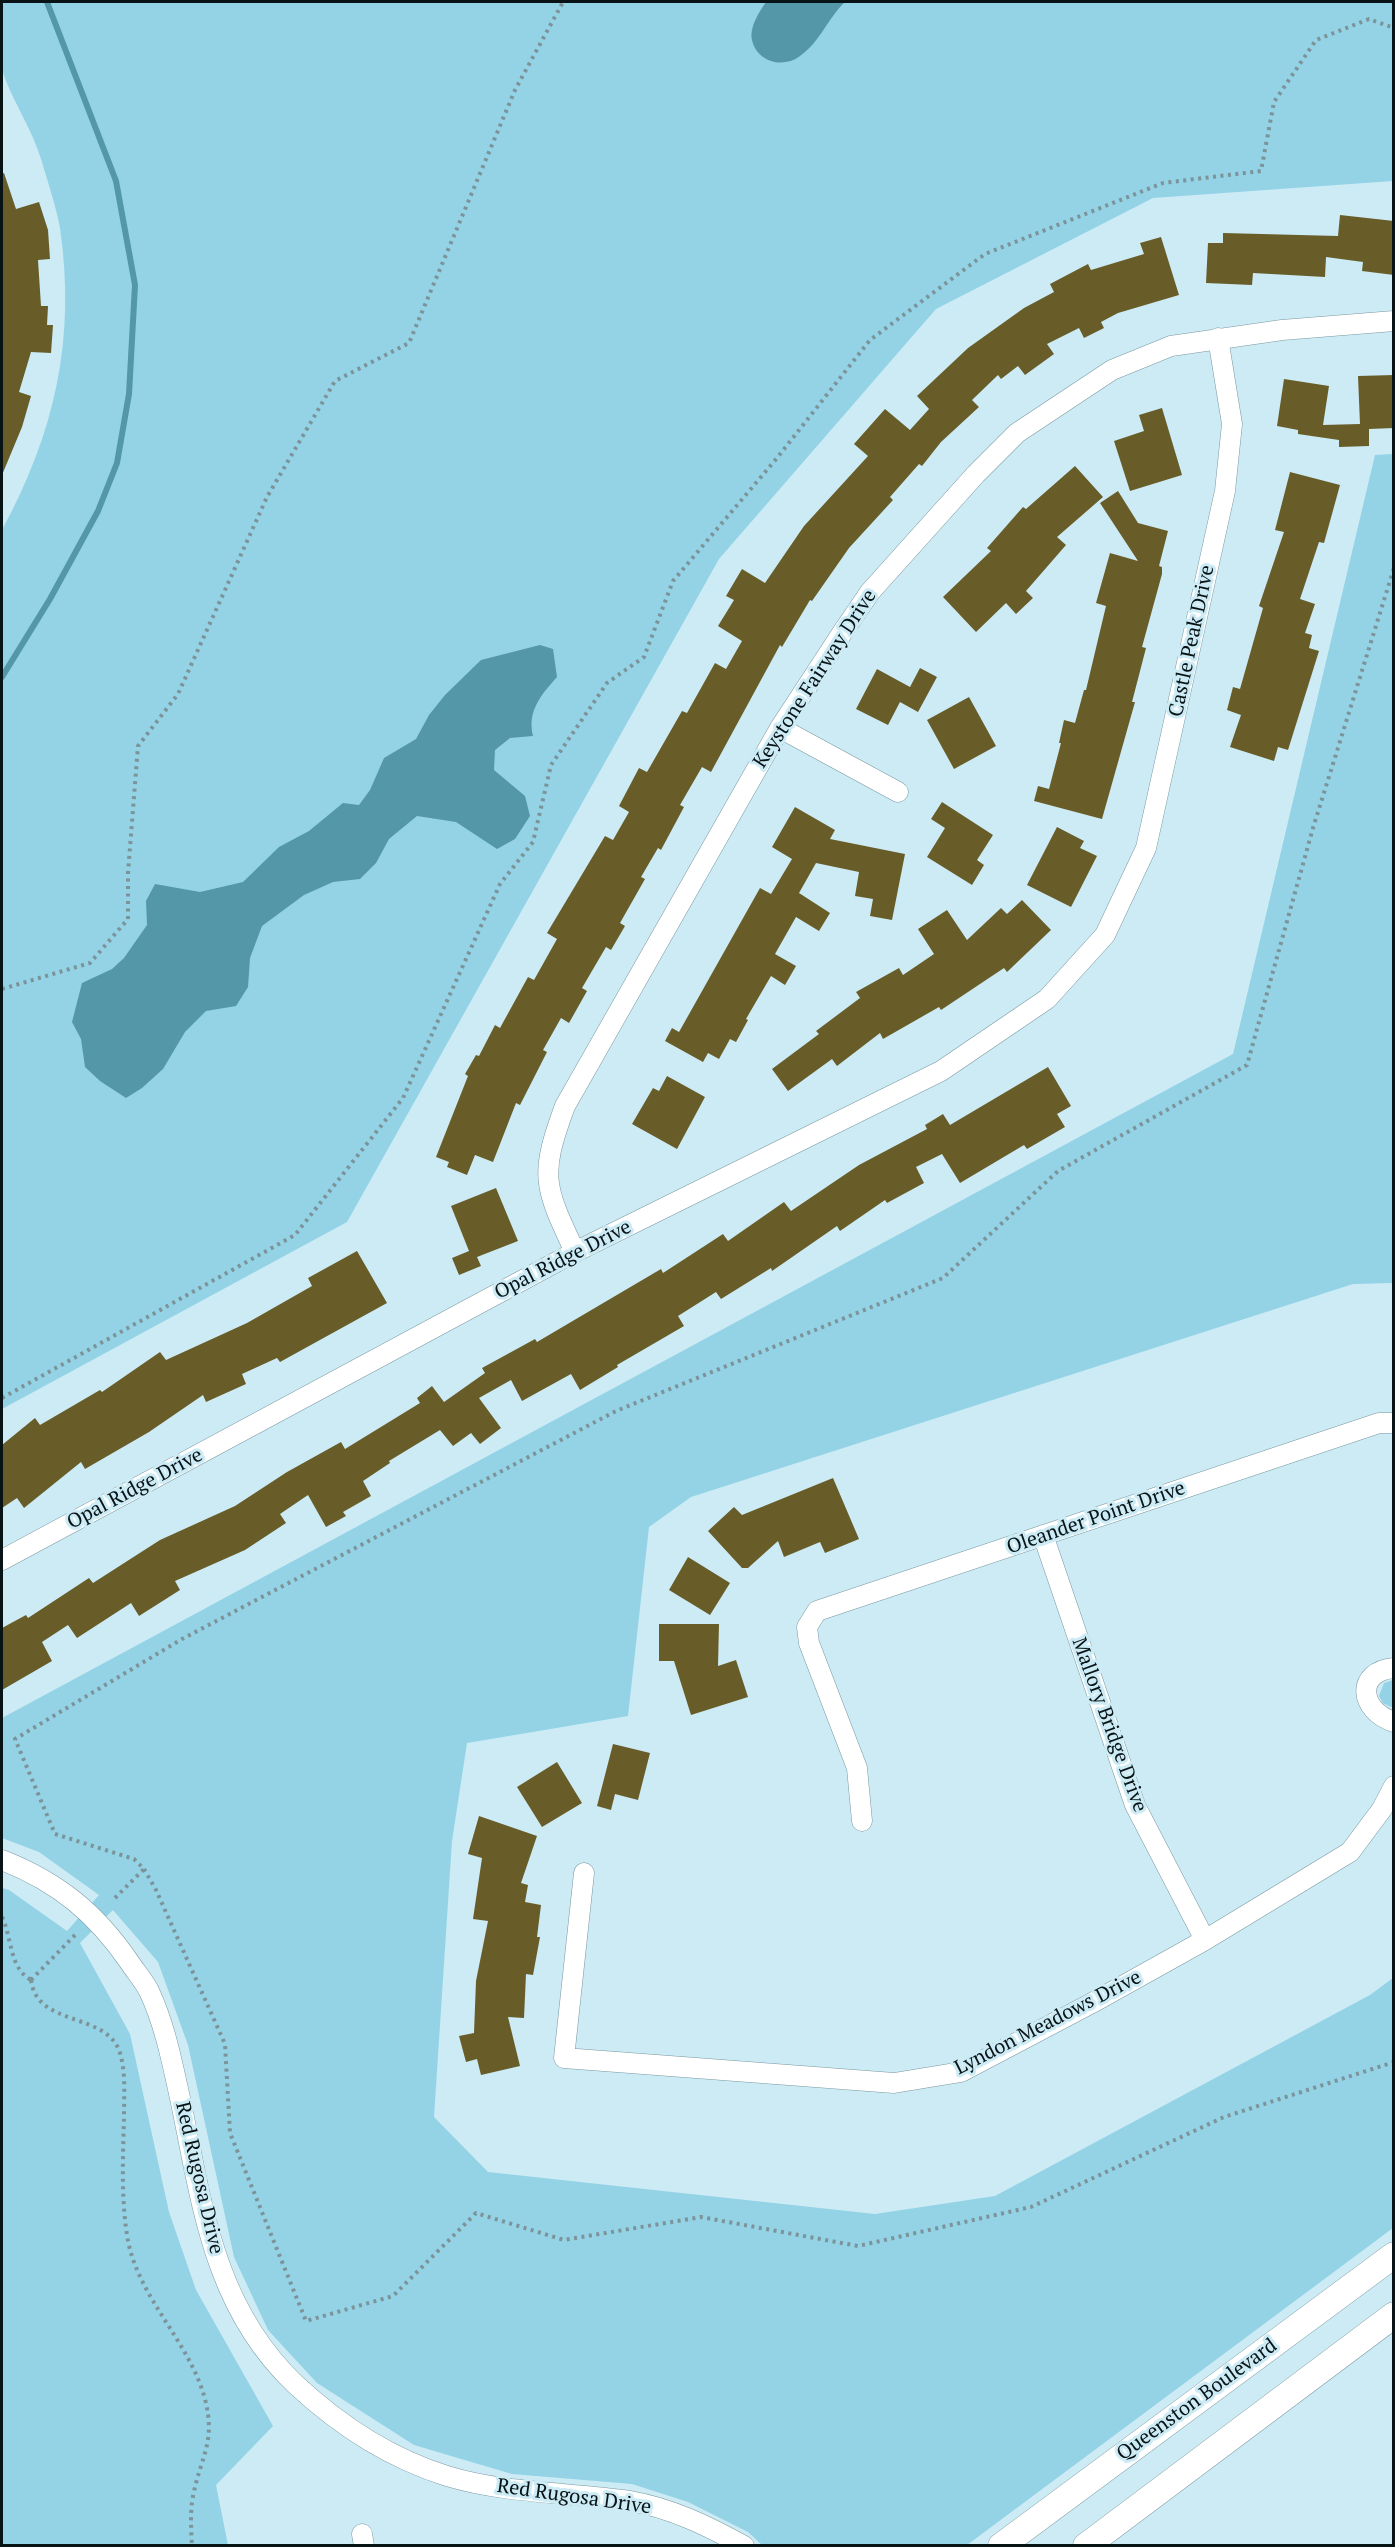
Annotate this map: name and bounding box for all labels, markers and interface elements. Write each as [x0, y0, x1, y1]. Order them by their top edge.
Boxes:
street label: Castle Peak Drive [1164, 563, 1220, 719]
street label: Keystone Fairway Drive [748, 585, 882, 773]
street label: Opal Ridge Drive [491, 1215, 635, 1305]
street label: Opal Ridge Drive [63, 1443, 207, 1535]
street label: Oleander Point Drive [1004, 1476, 1188, 1560]
street label: Mallory Bridge Drive [1066, 1635, 1152, 1815]
street label: Lyndon Meadows Drive [951, 1966, 1145, 2080]
street label: Red Rugosa Drive [170, 2100, 228, 2256]
street label: Queenston Boulevard [1112, 2334, 1282, 2466]
street label: Red Rugosa Drive [495, 2474, 653, 2520]

